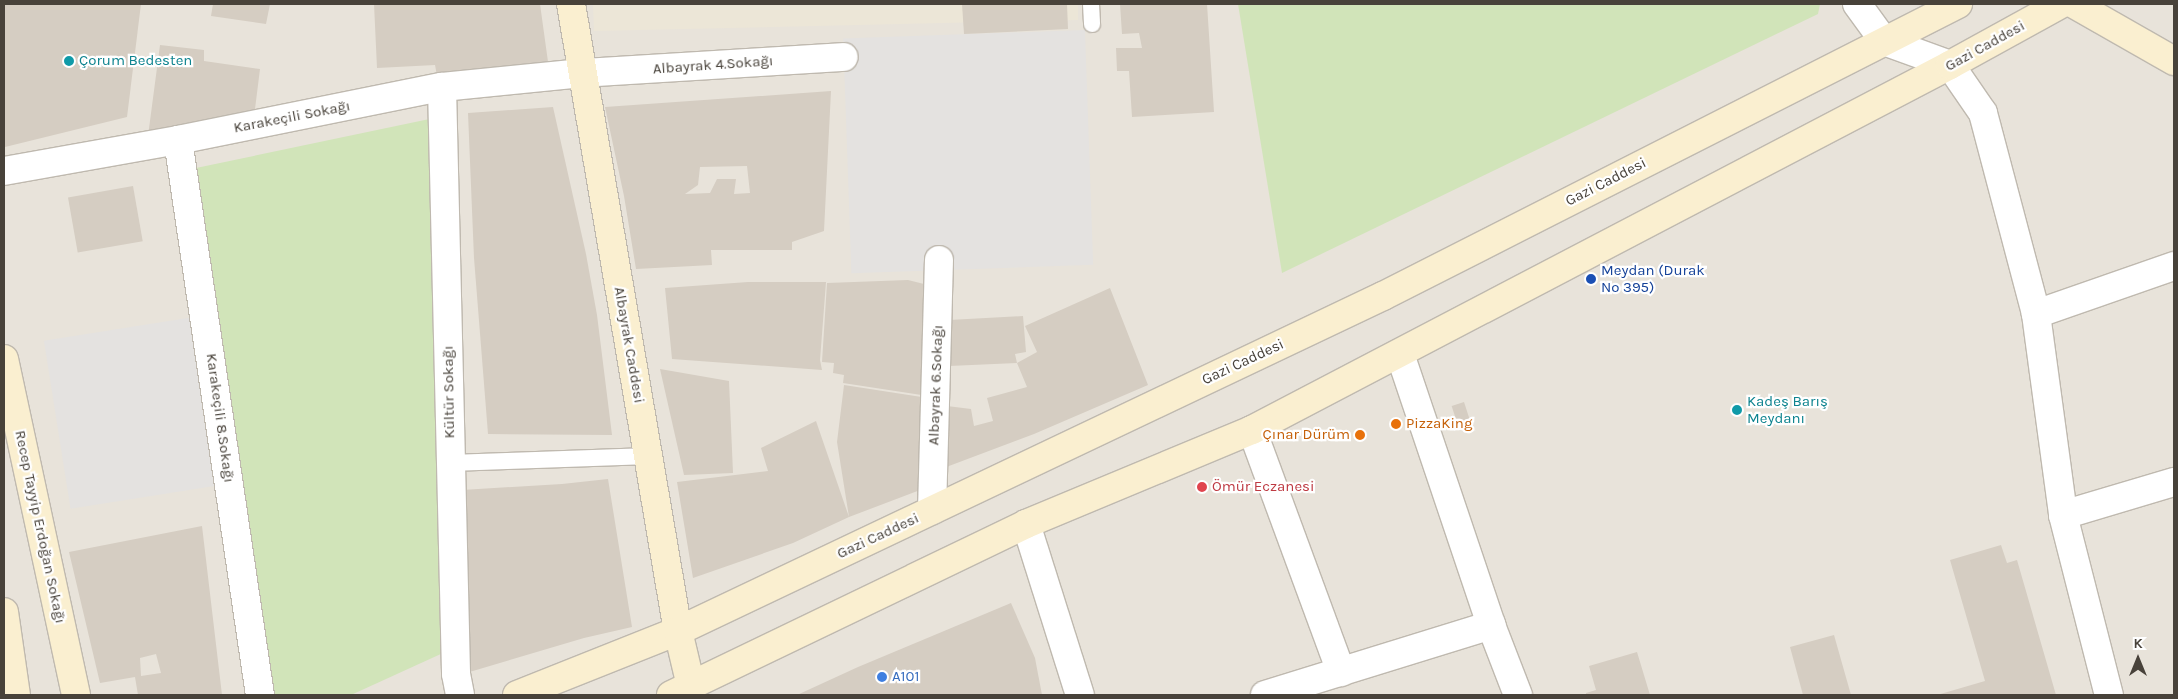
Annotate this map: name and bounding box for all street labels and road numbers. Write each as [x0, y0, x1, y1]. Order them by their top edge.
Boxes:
street label: Gazi Caddesi [1942, 17, 2028, 75]
street label: Albayrak 4.Sokağı [652, 52, 774, 78]
street label: Karakeçili Sokağı [232, 97, 352, 137]
street label: Gazi Caddesi [1563, 154, 1649, 210]
street label: Albayrak Caddesi [610, 285, 648, 405]
street label: Albayrak 6.Sokağı [925, 324, 947, 446]
street label: Gazi Caddesi [1199, 335, 1287, 389]
street label: Kültür Sokağı [439, 345, 459, 439]
street label: Karakeçili 8.Sokağı [202, 352, 238, 484]
street label: Recep Tayyip Erdoğan Sokağı [11, 429, 69, 625]
street label: Gazi Caddesi [834, 509, 922, 563]

